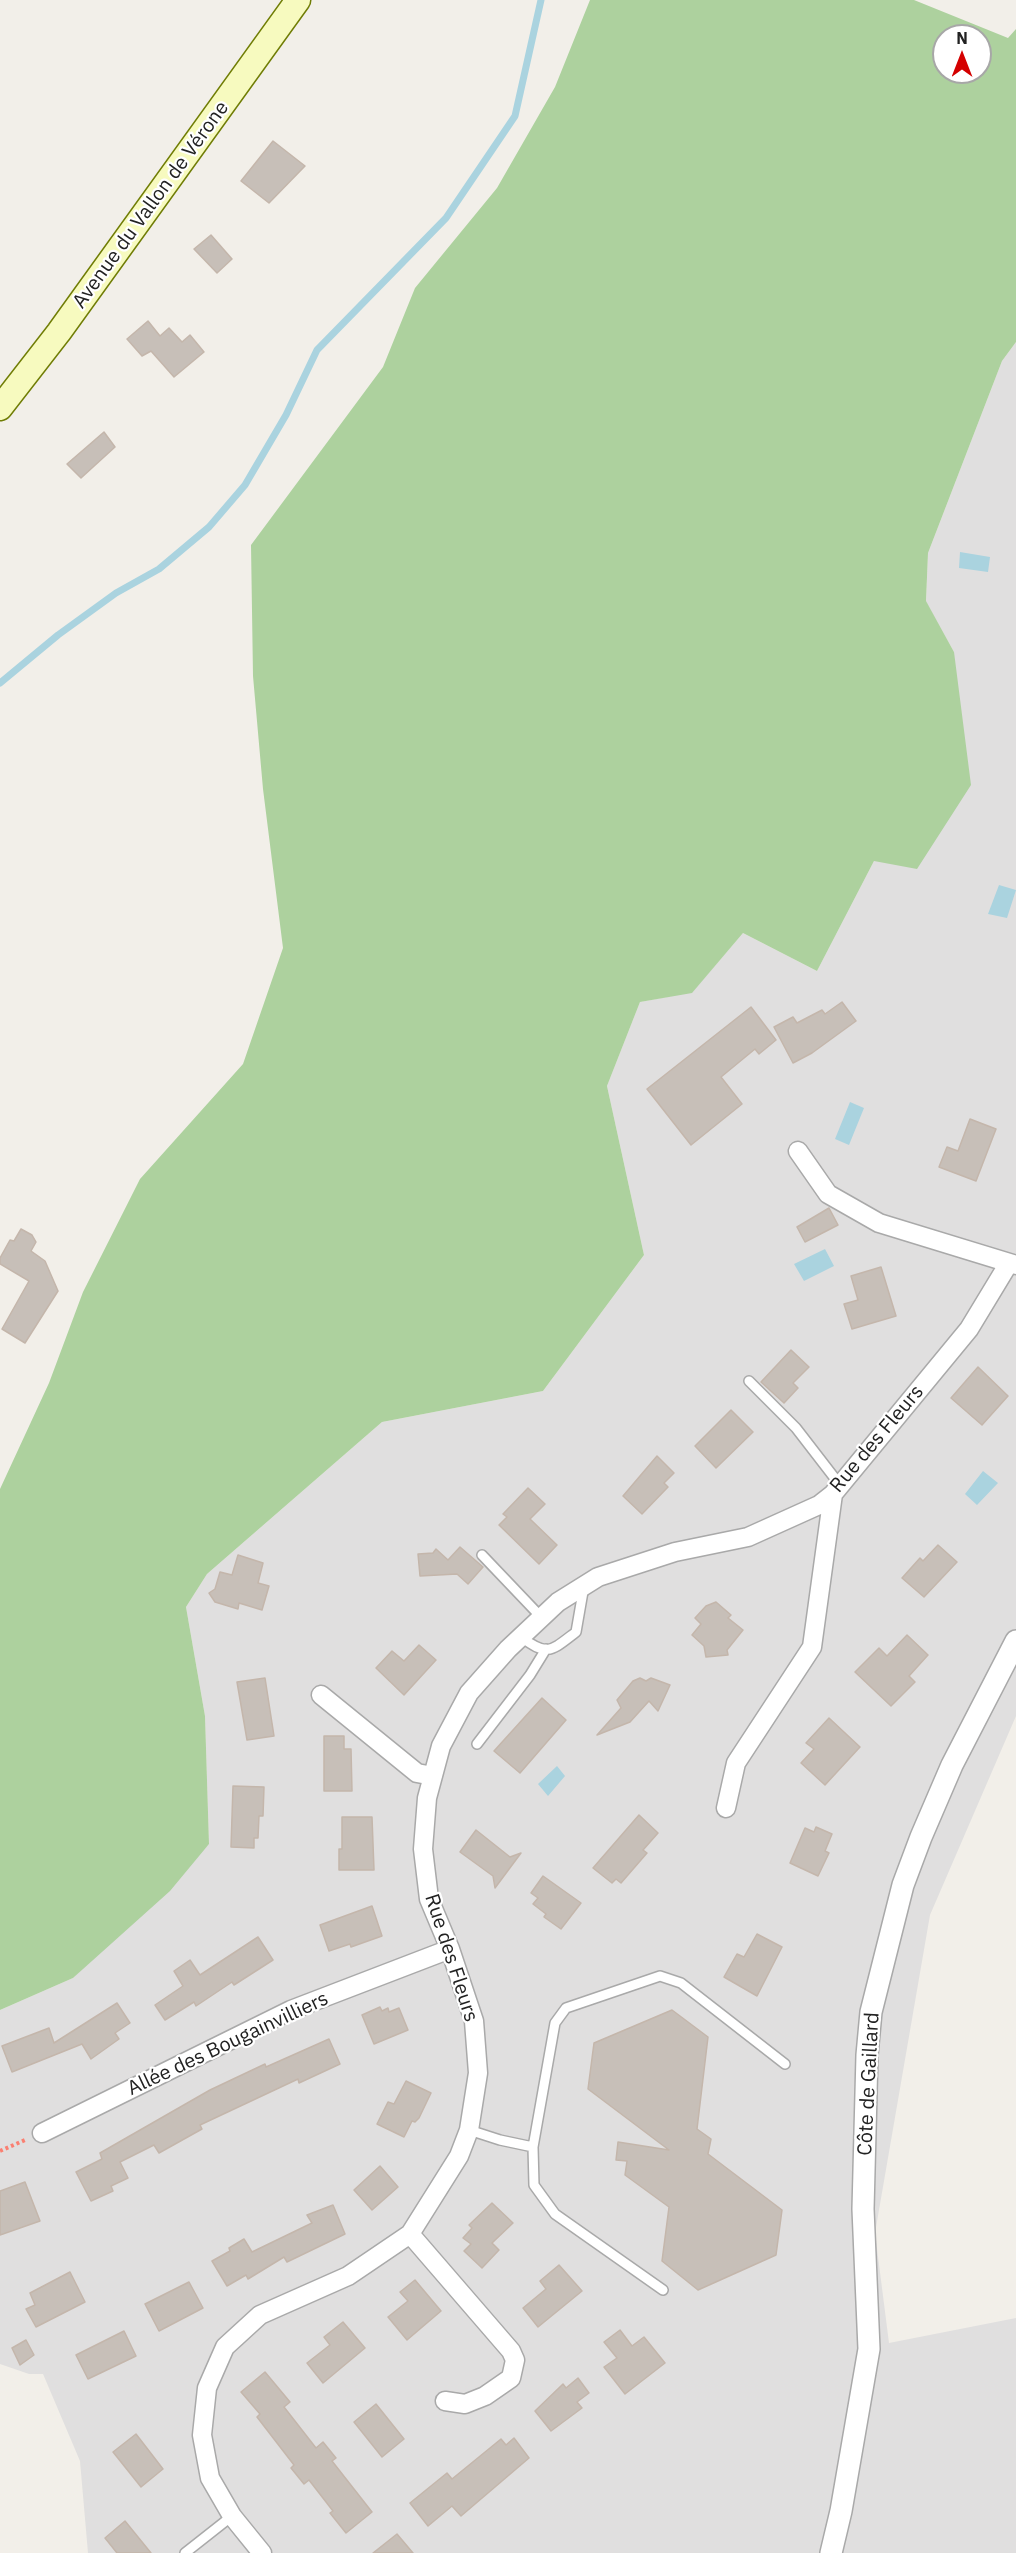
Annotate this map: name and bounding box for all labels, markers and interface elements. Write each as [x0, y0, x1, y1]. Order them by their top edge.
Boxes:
north arrow [932, 24, 992, 84]
text: N [956, 28, 968, 48]
street label: Avenue du Vallon de Vérone [68, 97, 234, 313]
street label: Rue des Fleurs [825, 1380, 929, 1498]
street label: Rue des Fleurs [419, 1891, 483, 2025]
street label: Allée des Bougainvilliers [124, 1987, 332, 2101]
street label: Côte de Gaillard [853, 2012, 885, 2156]

